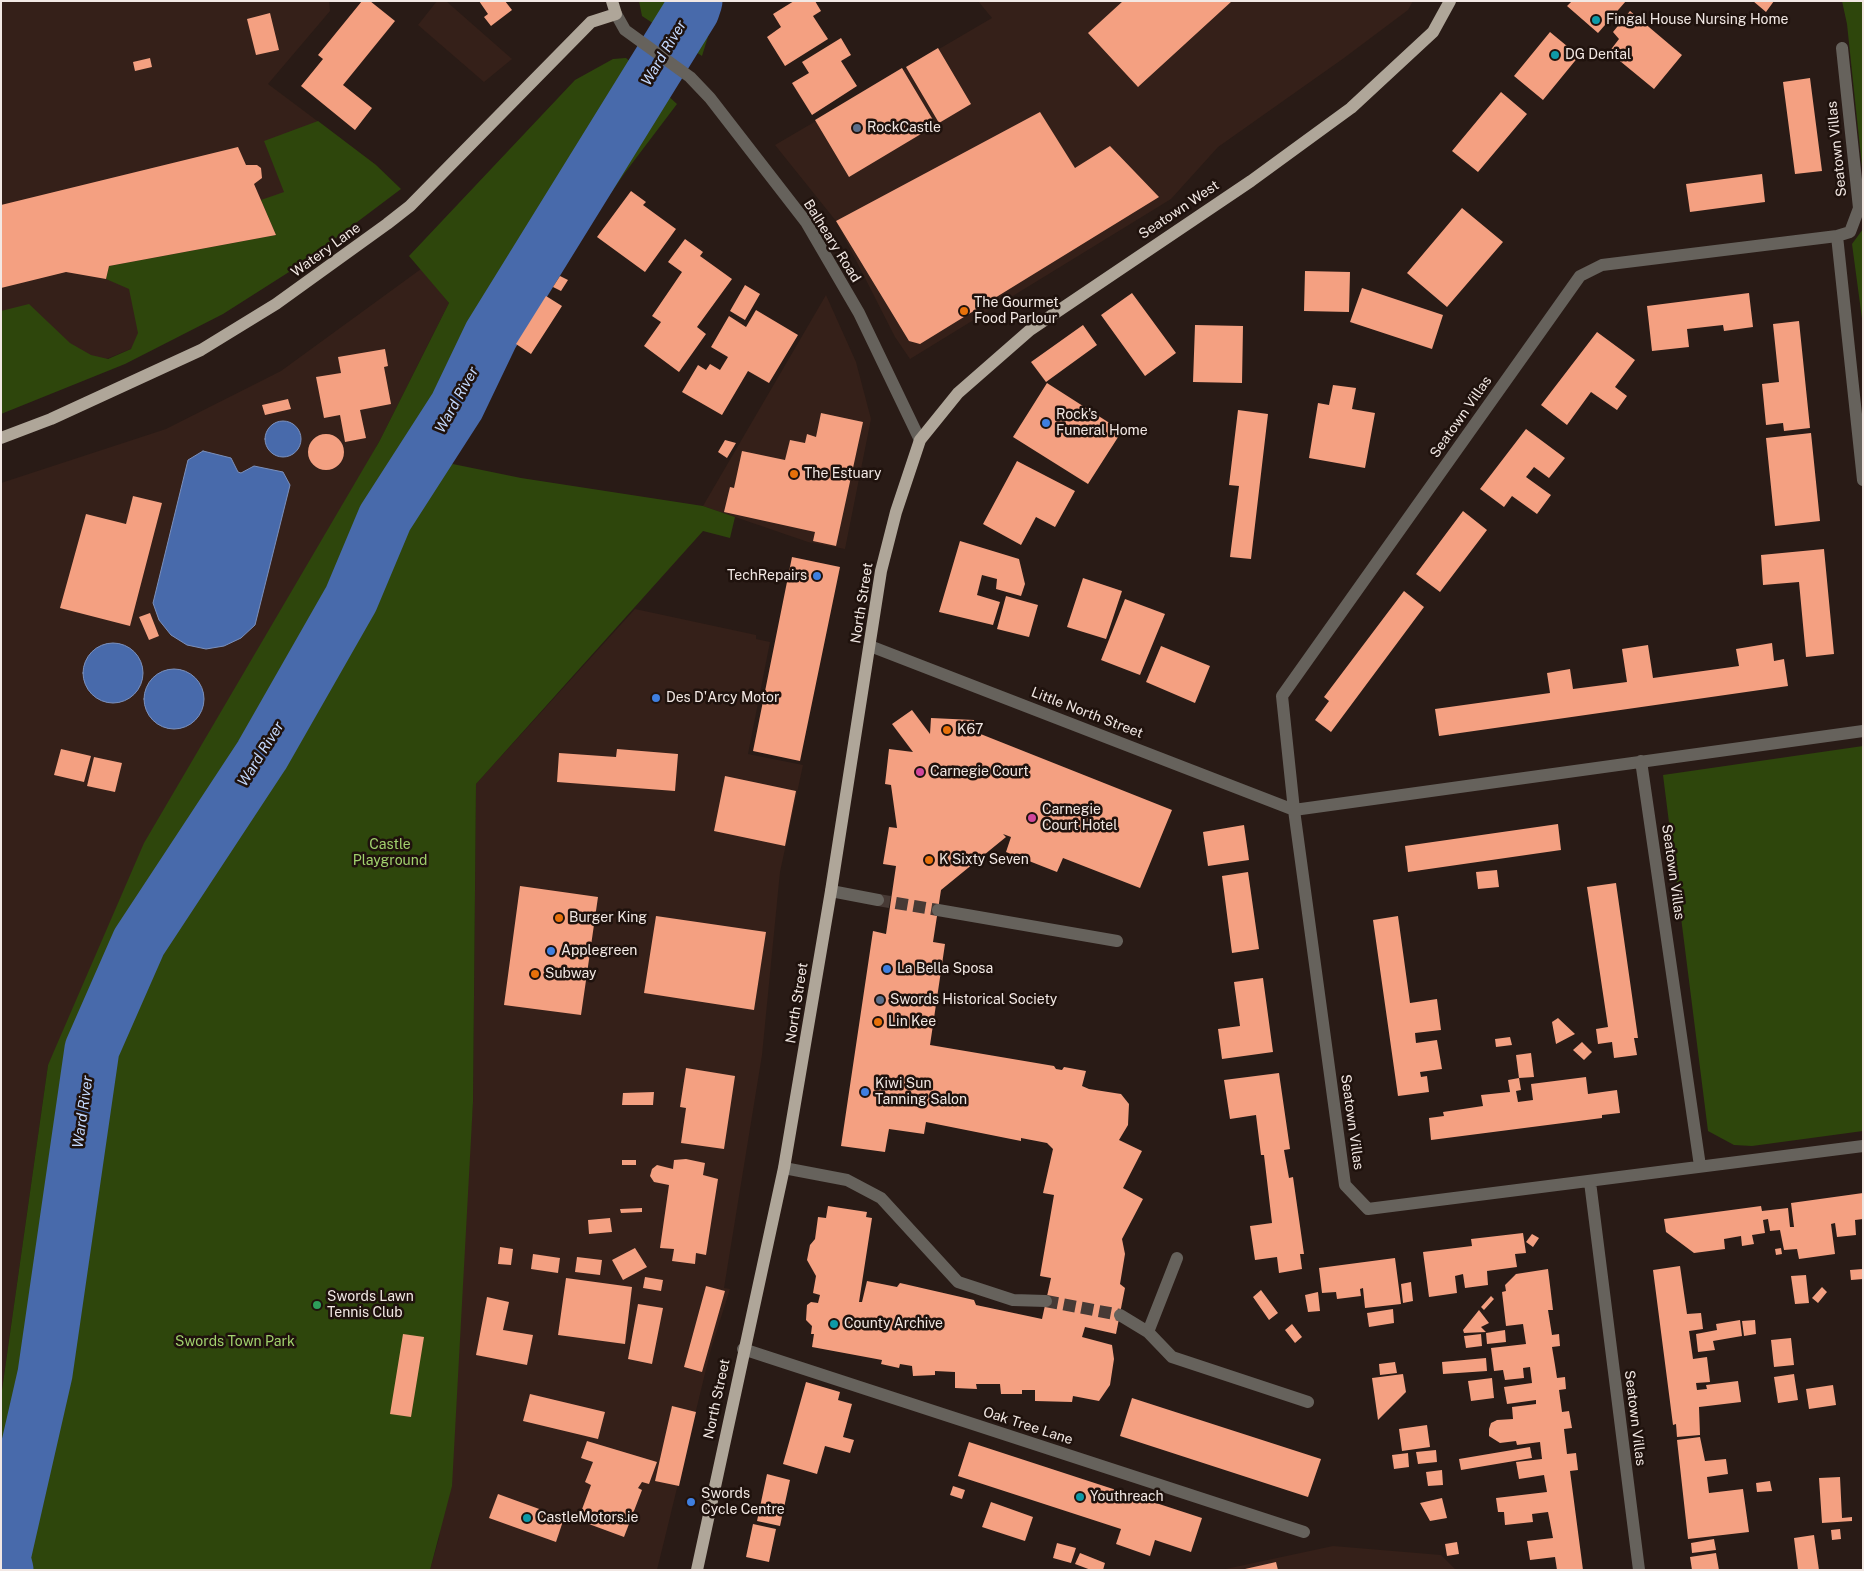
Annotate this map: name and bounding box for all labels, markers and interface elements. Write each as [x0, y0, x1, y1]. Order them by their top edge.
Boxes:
place label: Fingal House Nursing Home [1606, 12, 1789, 28]
marker: Fingal House Nursing Home [1590, 14, 1602, 26]
water label: Ward River [637, 17, 691, 89]
place label: DG Dental [1565, 47, 1631, 63]
marker: DG Dental [1549, 49, 1561, 61]
street label: Seatown Villas [1824, 100, 1850, 198]
place label: RockCastle [867, 120, 941, 136]
marker: RockCastle [851, 122, 863, 134]
street label: Seatown West [1136, 177, 1222, 243]
street label: Balheary Road [800, 196, 864, 286]
street label: Watery Lane [288, 219, 364, 281]
place label: The Gourmet Food Parlour [974, 295, 1059, 328]
marker: The Gourmet Food Parlour [958, 305, 970, 317]
water label: Ward River [431, 364, 483, 436]
street label: Seatown Villas [1427, 373, 1495, 461]
place label: Rock's Funeral Home [1056, 407, 1148, 440]
marker: Rock's Funeral Home [1040, 417, 1052, 429]
place label: The Estuary [804, 466, 882, 482]
marker: The Estuary [788, 468, 800, 480]
street label: North Street [847, 561, 877, 645]
place label: TechRepairs [727, 568, 807, 584]
marker: TechRepairs [811, 570, 823, 582]
street label: Little North Street [1029, 684, 1145, 742]
place label: Des D'Arcy Motor [666, 690, 780, 706]
marker: Des D'Arcy Motor [650, 692, 662, 704]
water label: Ward River [234, 718, 288, 790]
place label: K67 [957, 722, 983, 738]
marker: K67 [941, 724, 953, 736]
place label: Carnegie Court [930, 764, 1029, 780]
marker: Carnegie Court [914, 766, 926, 778]
place label: Carnegie Court Hotel [1042, 802, 1117, 834]
marker: Carnegie Court Hotel [1026, 812, 1038, 824]
street label: Seatown Villas [1658, 823, 1688, 921]
park label: Castle Playground [353, 837, 427, 870]
place label: K Sixty Seven [939, 852, 1029, 868]
marker: K Sixty Seven [923, 854, 935, 866]
place label: Burger King [569, 910, 647, 926]
marker: Burger King [553, 912, 565, 924]
place label: Applegreen [561, 943, 637, 959]
marker: Applegreen [545, 945, 557, 957]
street label: North Street [782, 961, 812, 1045]
place label: La Bella Sposa [897, 961, 993, 977]
marker: La Bella Sposa [881, 963, 893, 975]
place label: Subway [545, 966, 597, 982]
marker: Subway [529, 968, 541, 980]
place label: Swords Historical Society [890, 992, 1057, 1008]
marker: Swords Historical Society [874, 994, 886, 1006]
place label: Lin Kee [888, 1014, 936, 1030]
marker: Lin Kee [872, 1016, 884, 1028]
street label: Seatown Villas [1337, 1073, 1367, 1171]
water label: Ward River [69, 1075, 97, 1149]
place label: Kiwi Sun Tanning Salon [875, 1076, 967, 1108]
marker: Kiwi Sun Tanning Salon [859, 1086, 871, 1098]
place label: Swords Lawn Tennis Club [327, 1289, 414, 1321]
marker: Swords Lawn Tennis Club [311, 1299, 323, 1311]
place label: County Archive [844, 1316, 943, 1332]
marker: County Archive [828, 1318, 840, 1330]
park label: Swords Town Park [175, 1334, 295, 1350]
street label: North Street [700, 1357, 734, 1441]
street label: Seatown Villas [1621, 1369, 1649, 1467]
street label: Oak Tree Lane [981, 1404, 1075, 1448]
place label: Swords Cycle Centre [701, 1486, 785, 1518]
place label: Youthreach [1090, 1489, 1164, 1505]
marker: Youthreach [1074, 1491, 1086, 1503]
marker: Swords Cycle Centre [685, 1496, 697, 1508]
place label: CastleMotors.ie [537, 1510, 638, 1526]
marker: CastleMotors.ie [521, 1512, 533, 1524]

